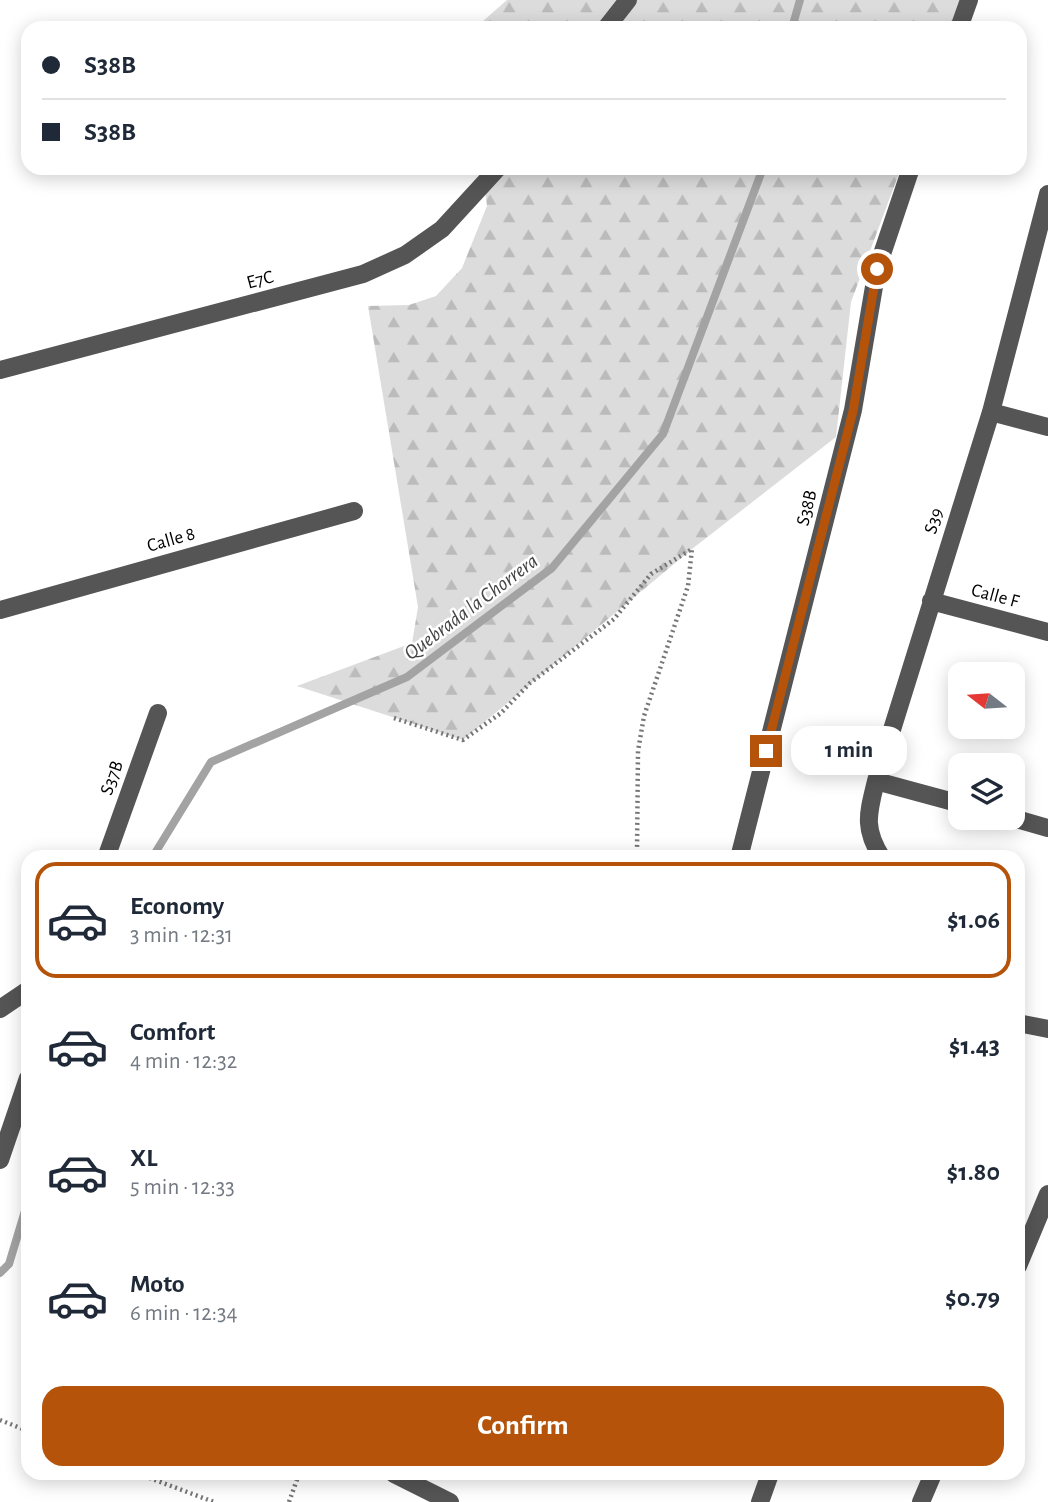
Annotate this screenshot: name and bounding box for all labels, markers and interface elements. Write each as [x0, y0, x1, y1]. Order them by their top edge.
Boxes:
text: S38B [84, 52, 136, 78]
text: S38B [84, 119, 136, 145]
route start [861, 253, 893, 285]
street label: E7C [245, 267, 276, 293]
street label: S38B [793, 488, 821, 528]
street label: S39 [921, 506, 947, 536]
street label: Calle 8 [145, 524, 197, 556]
water label: Quebrada la Chorrera [400, 550, 542, 664]
street label: Calle F [969, 581, 1021, 612]
north arrow [948, 662, 1026, 738]
map controls [948, 662, 1025, 830]
callout: 1 min [790, 726, 906, 776]
route end [750, 735, 782, 767]
text: 1 min [825, 739, 873, 762]
button: layers [948, 753, 1025, 830]
street label: S37B [97, 758, 127, 798]
icon: car [46, 889, 109, 952]
text: Economy [130, 893, 224, 919]
text: $1.06 [947, 907, 1000, 933]
text: 3 min · 12:31 [130, 924, 233, 947]
icon: car [46, 1015, 109, 1078]
text: Comfort [130, 1019, 215, 1045]
text: $1.43 [949, 1033, 1000, 1059]
text: 4 min · 12:32 [130, 1050, 237, 1073]
icon: car [46, 1141, 109, 1204]
text: XL [130, 1145, 157, 1171]
text: $1.80 [947, 1159, 1000, 1185]
text: 5 min · 12:33 [130, 1176, 235, 1199]
icon: car [46, 1267, 109, 1330]
text: Moto [130, 1271, 185, 1297]
text: $0.79 [945, 1285, 1000, 1311]
text: 6 min · 12:34 [130, 1302, 237, 1325]
button: Confirm [42, 1386, 1004, 1466]

